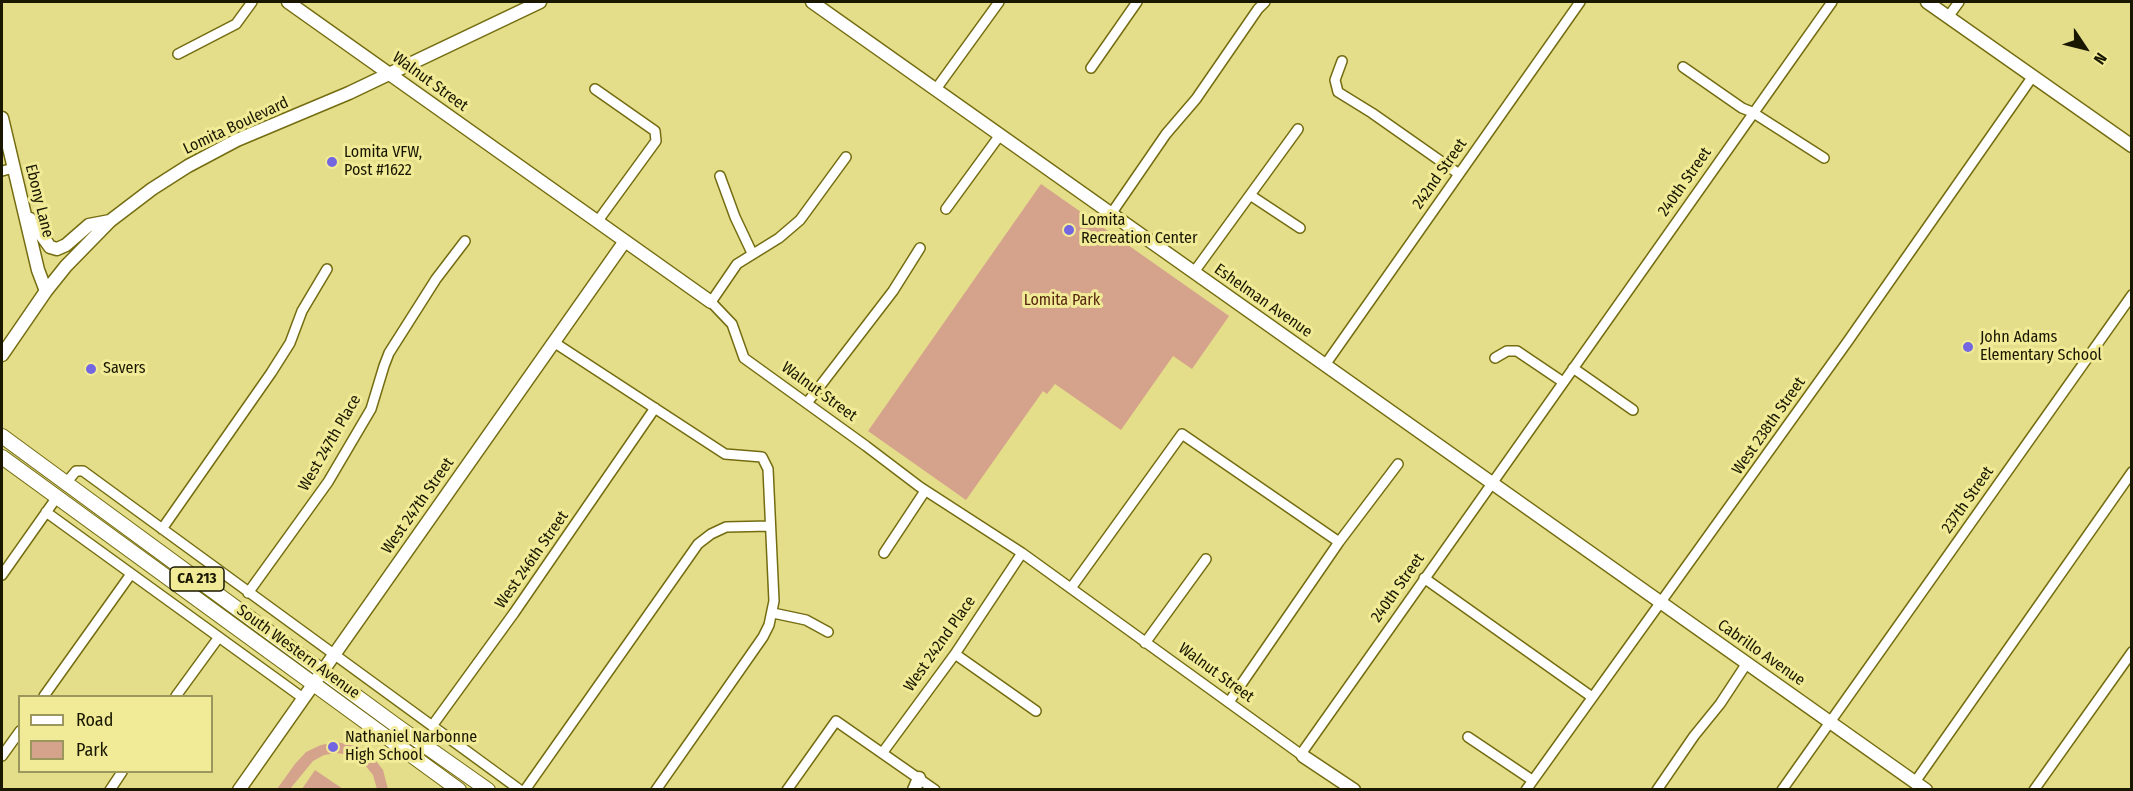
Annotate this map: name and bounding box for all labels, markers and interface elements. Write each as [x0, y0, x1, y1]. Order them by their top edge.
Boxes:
north arrow [2055, 18, 2115, 78]
street label: Walnut Street [389, 48, 471, 116]
text: N [2090, 49, 2111, 68]
street label: Lomita Boulevard [180, 93, 292, 159]
street label: 242nd Street [1409, 135, 1471, 213]
place label: Lomita VFW, Post #1622 [344, 143, 422, 181]
street label: 240th Street [1654, 144, 1716, 220]
marker: Lomita VFW, Post #1622 [325, 155, 339, 169]
street label: Ebony Lane [21, 162, 57, 240]
place label: Lomita Recreation Center [1081, 211, 1197, 249]
marker: Lomita Recreation Center [1062, 223, 1076, 237]
street label: Eshelman Avenue [1210, 260, 1316, 342]
park label: Lomita Park [1024, 291, 1100, 311]
place label: John Adams Elementary School [1980, 328, 2102, 366]
marker: John Adams Elementary School [1961, 340, 1975, 354]
street label: Walnut Street [778, 358, 860, 426]
place label: Savers [103, 359, 146, 379]
marker: Savers [84, 362, 98, 376]
street label: West 238th Street [1728, 374, 1810, 478]
street label: West 247th Place [295, 391, 365, 495]
street label: West 247th Street [378, 454, 458, 558]
street label: 237th Street [1938, 463, 1998, 537]
street label: West 246th Street [491, 508, 573, 612]
street label: 240th Street [1367, 550, 1429, 626]
road number: CA 213 [170, 567, 224, 591]
street label: West 242nd Place [900, 593, 980, 695]
street label: South Western Avenue [233, 601, 363, 703]
street label: Cabrillo Avenue [1713, 616, 1809, 690]
street label: Walnut Street [1175, 639, 1257, 707]
legend [18, 695, 213, 773]
text: Road [76, 709, 113, 731]
place label: Nathaniel Narbonne High School [345, 728, 477, 766]
text: Park [76, 739, 108, 761]
marker: Nathaniel Narbonne High School [326, 740, 340, 754]

